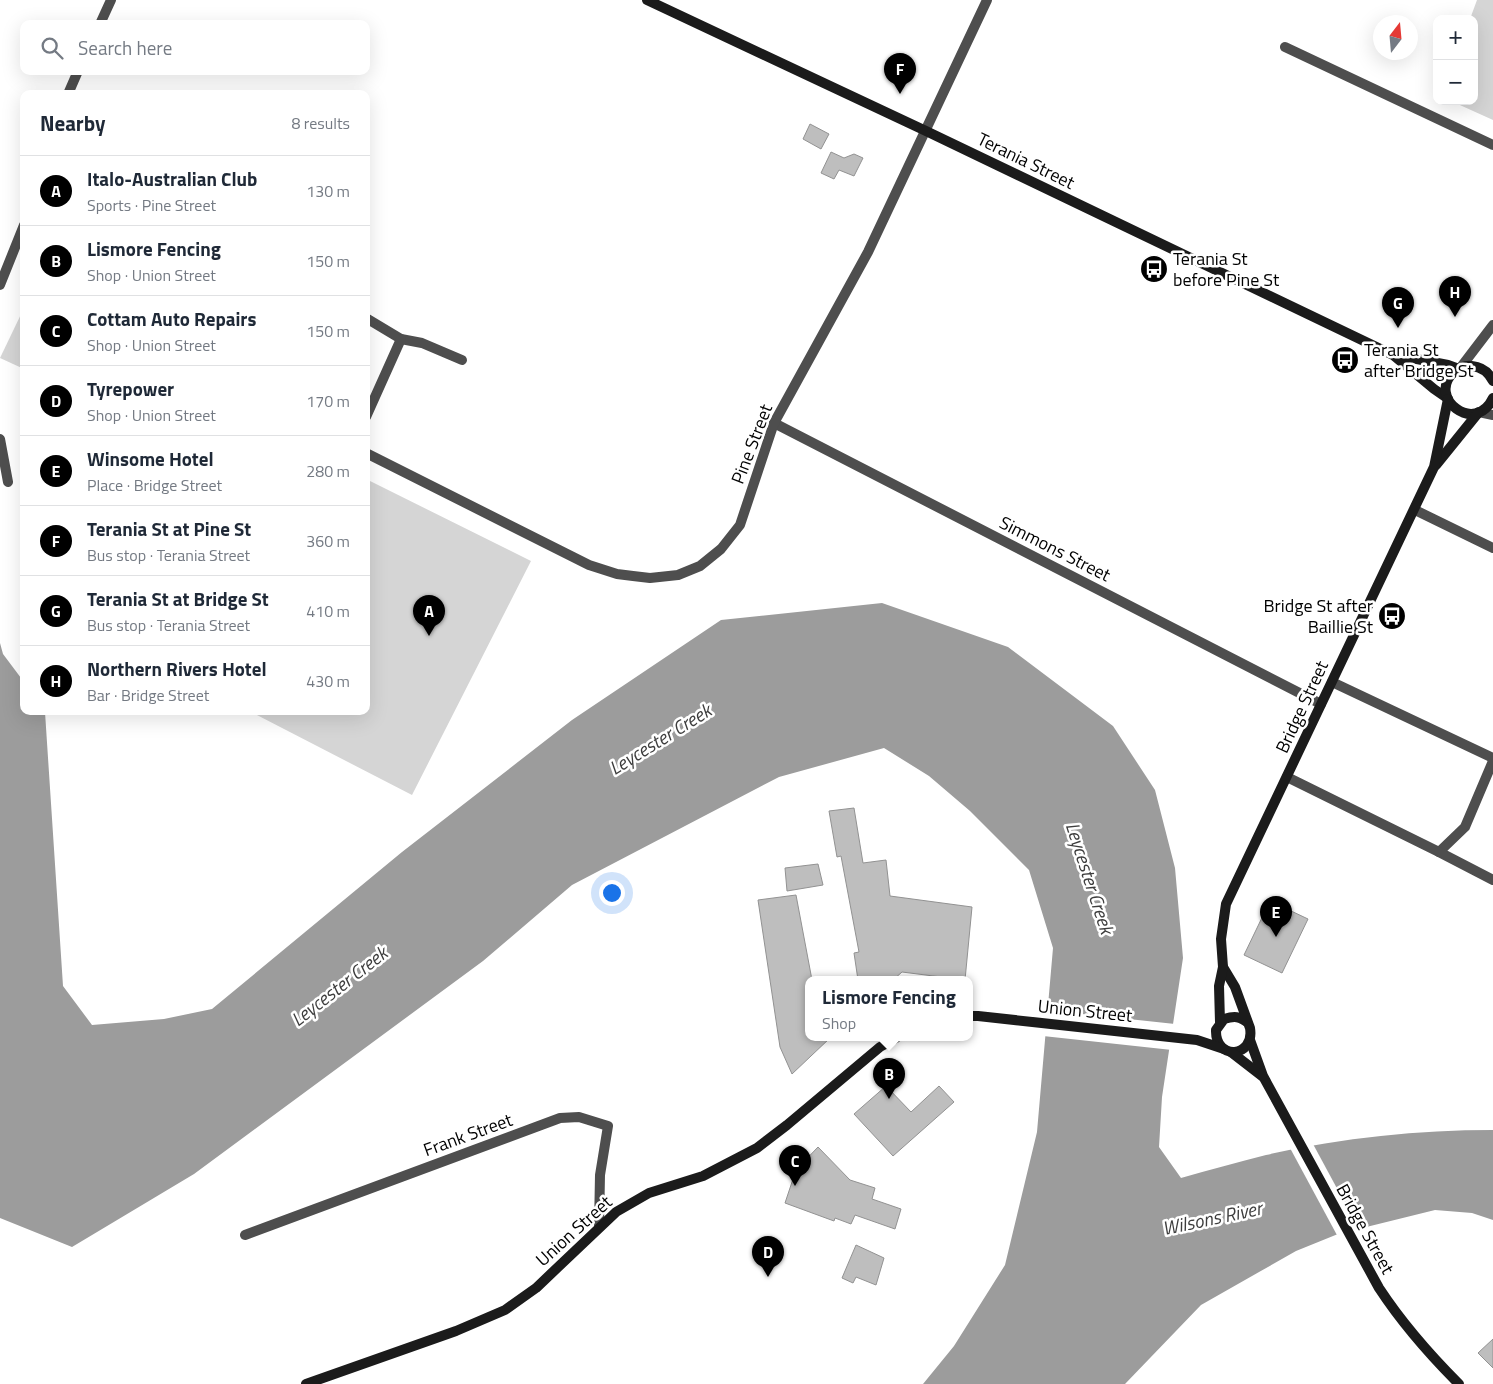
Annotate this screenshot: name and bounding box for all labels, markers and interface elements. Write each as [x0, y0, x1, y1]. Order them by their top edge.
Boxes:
north arrow [1373, 15, 1418, 60]
map controls [1433, 15, 1478, 105]
button: + [1433, 15, 1478, 60]
search box [20, 20, 370, 75]
text: Search here [78, 33, 172, 62]
icon: search [38, 34, 66, 62]
pin: F [884, 53, 916, 94]
button: − [1433, 60, 1478, 105]
text: Nearby [40, 107, 105, 139]
text: 8 results [291, 111, 350, 135]
street label: Terania Street [973, 125, 1080, 196]
text: Italo-Australian Club [87, 164, 257, 193]
text: A [51, 179, 61, 203]
text: 130 m [306, 179, 350, 203]
text: Sports · Pine Street [87, 193, 216, 217]
text: Lismore Fencing [87, 234, 221, 263]
place label: Terania St before Pine St [1173, 245, 1280, 293]
text: B [51, 249, 61, 273]
text: 150 m [306, 249, 350, 273]
bus stop icon: Terania St before Pine St [1139, 254, 1169, 284]
text: Shop · Union Street [87, 263, 216, 287]
pin: H [1439, 276, 1471, 317]
pin: G [1382, 287, 1414, 328]
text: Cottam Auto Repairs [87, 304, 256, 333]
text: C [52, 319, 60, 343]
text: 150 m [306, 319, 350, 343]
text: Shop · Union Street [87, 333, 216, 357]
place label: Terania St after Bridge St [1364, 336, 1474, 384]
bus stop icon: Terania St after Bridge St [1330, 345, 1360, 375]
text: Tyrepower [87, 374, 174, 403]
text: D [51, 389, 61, 413]
text: 170 m [306, 389, 350, 413]
street label: Pine Street [724, 399, 779, 488]
text: Shop · Union Street [87, 403, 216, 427]
text: Winsome Hotel [87, 444, 214, 473]
text: E [52, 459, 60, 483]
text: 280 m [306, 459, 350, 483]
text: Place · Bridge Street [87, 473, 222, 497]
street label: Simmons Street [995, 509, 1116, 589]
text: Terania St at Pine St [87, 514, 251, 543]
text: F [52, 529, 60, 553]
text: 360 m [306, 529, 350, 553]
text: Bus stop · Terania Street [87, 543, 250, 567]
text: Terania St at Bridge St [87, 584, 269, 613]
place label: Bridge St after Baillie St [1263, 592, 1374, 640]
pin: A [413, 595, 445, 636]
text: G [51, 599, 61, 623]
text: 410 m [306, 599, 350, 623]
bus stop icon: Bridge St after Baillie St [1377, 601, 1407, 631]
text: Bus stop · Terania Street [87, 613, 250, 637]
text: Northern Rivers Hotel [87, 654, 267, 683]
street label: Bridge Street [1268, 655, 1335, 758]
text: H [51, 669, 61, 693]
text: 430 m [306, 669, 350, 693]
text: Bar · Bridge Street [87, 683, 209, 707]
water label: Leycester Creek [603, 694, 719, 782]
water label: Leycester Creek [1059, 818, 1123, 940]
your location [599, 880, 625, 906]
pin: E [1260, 896, 1292, 937]
water label: Leycester Creek [284, 937, 395, 1033]
popup [805, 976, 973, 1041]
text: Lismore Fencing [822, 982, 956, 1011]
street label: Union Street [1037, 992, 1134, 1029]
text: Shop [822, 1011, 856, 1035]
pin: B [873, 1058, 905, 1099]
street label: Frank Street [420, 1106, 517, 1163]
pin: C [779, 1145, 811, 1186]
street label: Bridge Street [1330, 1179, 1402, 1279]
street label: Union Street [529, 1188, 618, 1272]
water label: Wilsons River [1160, 1192, 1266, 1242]
pin: D [752, 1236, 784, 1277]

